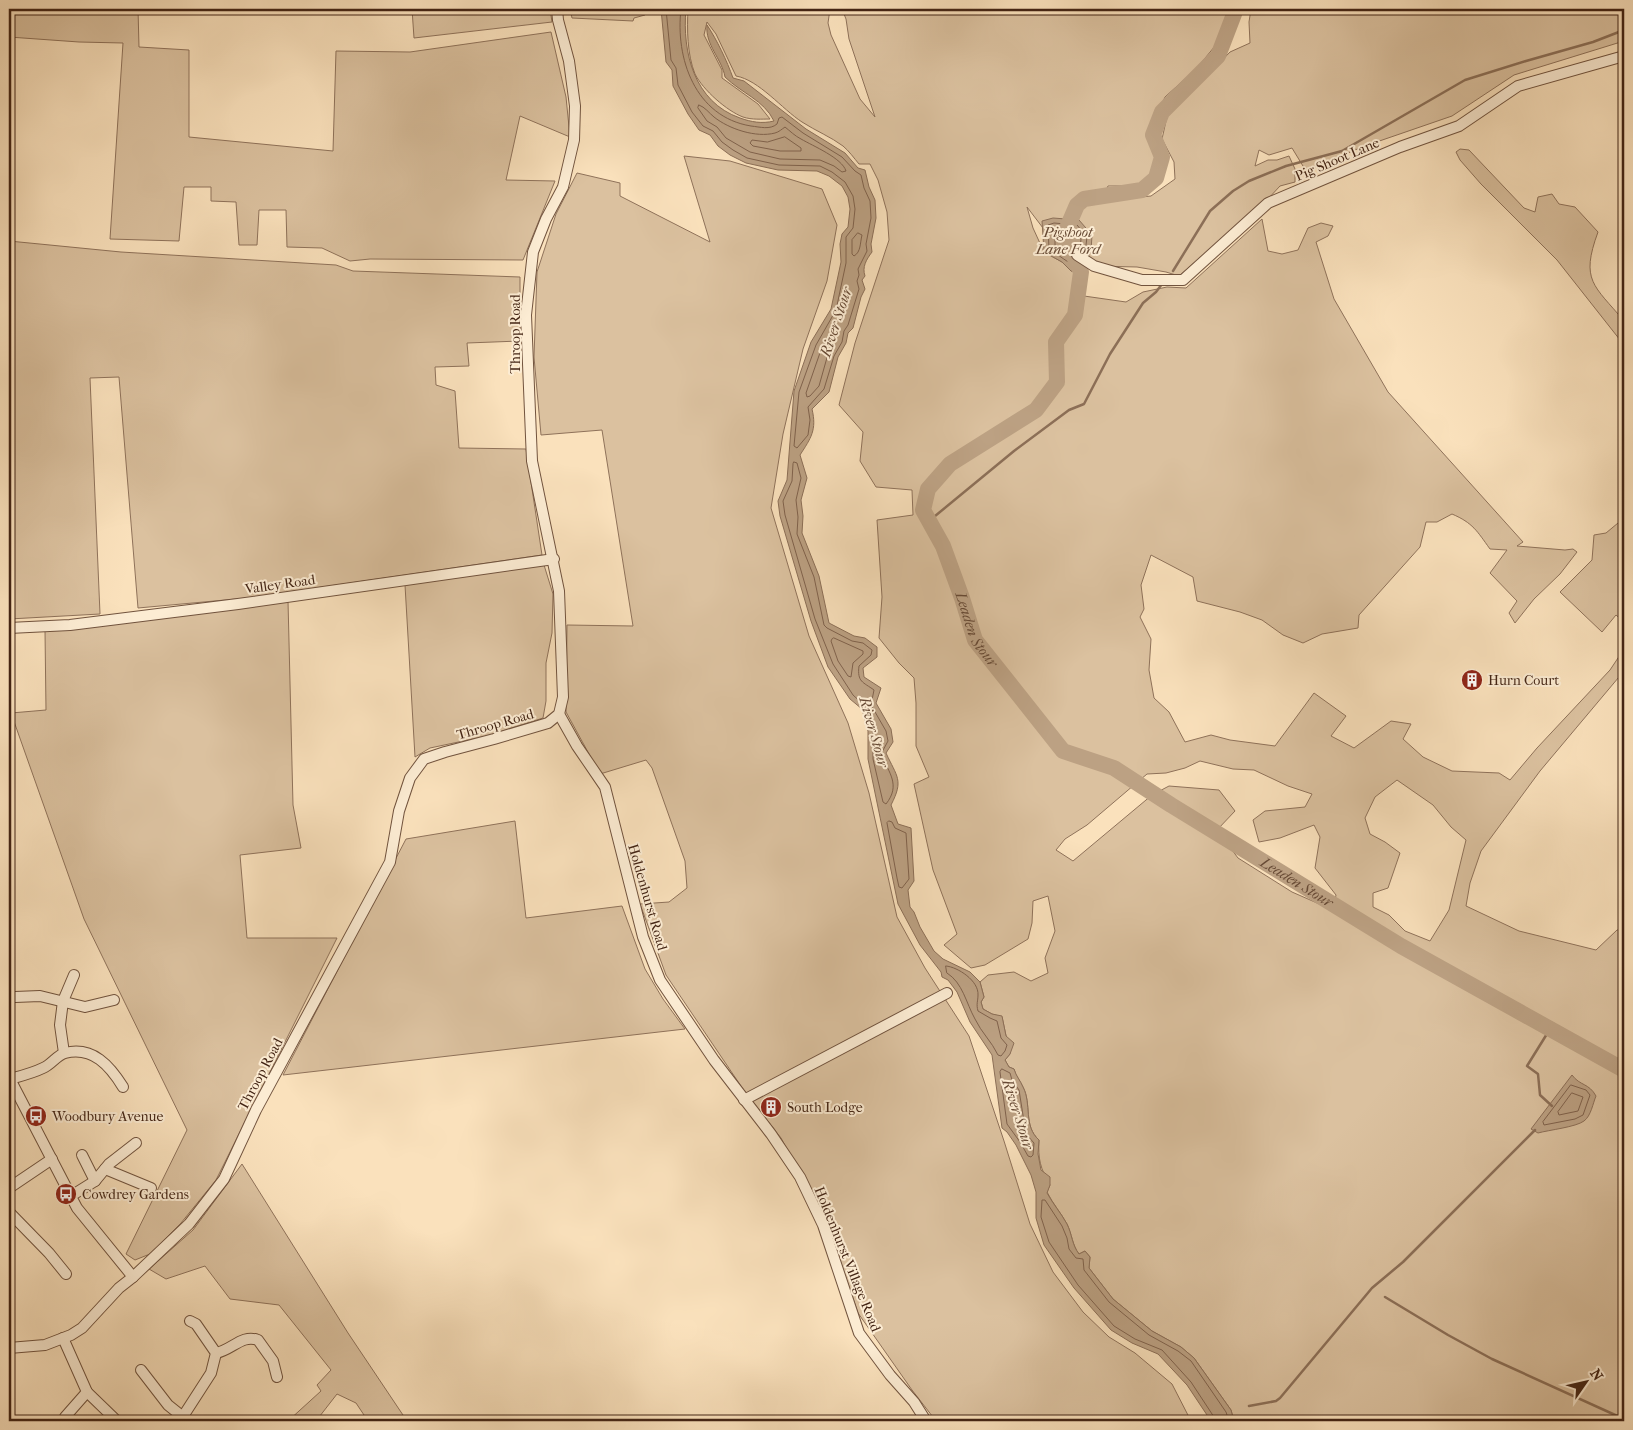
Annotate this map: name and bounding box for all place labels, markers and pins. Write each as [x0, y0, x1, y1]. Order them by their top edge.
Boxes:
building icon: Hurn Court [1460, 668, 1484, 692]
place label: Hurn Court [1488, 672, 1559, 689]
building icon: South Lodge [759, 1095, 783, 1119]
place label: South Lodge [787, 1099, 863, 1116]
bus stop icon: Woodbury Avenue [24, 1104, 48, 1128]
place label: Woodbury Avenue [51, 1108, 163, 1125]
bus stop icon: Cowdrey Gardens [54, 1182, 78, 1206]
place label: Cowdrey Gardens [82, 1186, 189, 1203]

